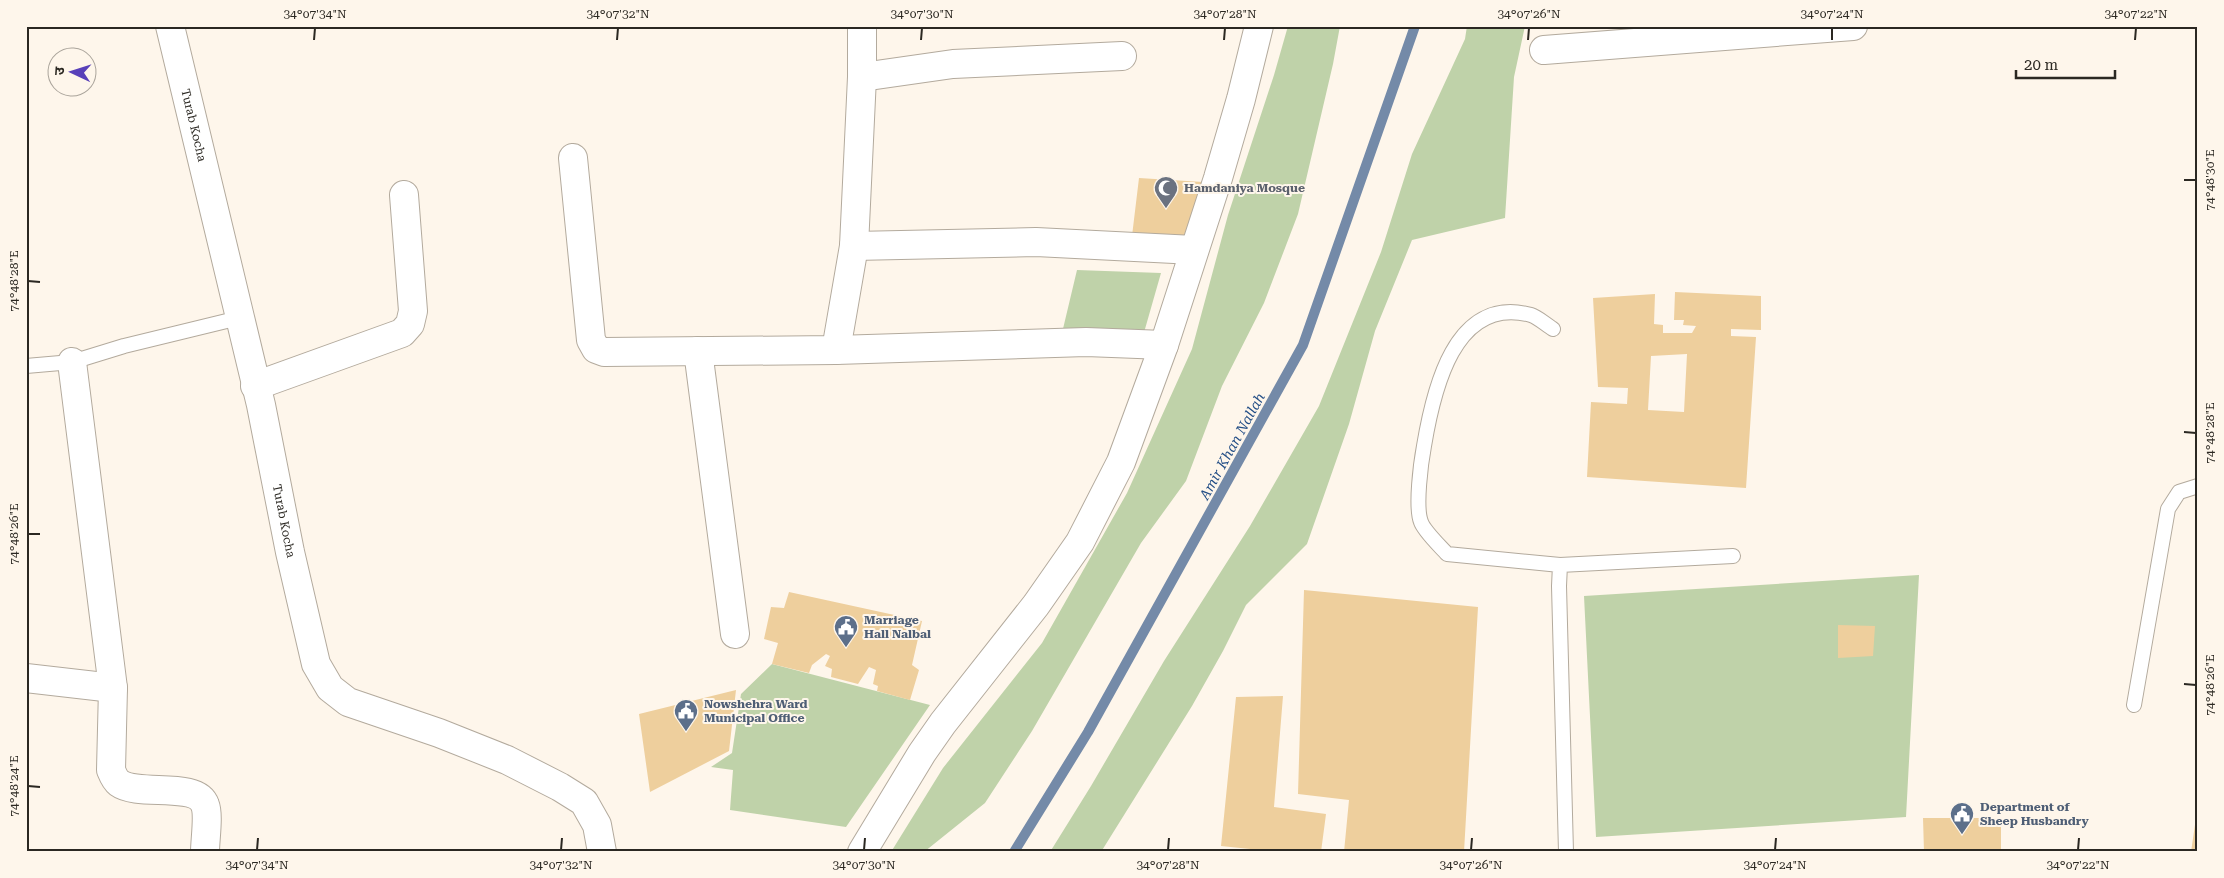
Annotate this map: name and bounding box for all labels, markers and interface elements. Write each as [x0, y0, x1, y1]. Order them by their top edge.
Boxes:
text: 34°07'34"N [283, 7, 347, 21]
text: 34°07'32"N [586, 7, 650, 21]
text: 34°07'30"N [890, 7, 954, 21]
text: 34°07'28"N [1193, 7, 1257, 21]
text: 34°07'26"N [1497, 7, 1561, 21]
text: 34°07'24"N [1800, 7, 1864, 21]
text: 34°07'22"N [2104, 7, 2168, 21]
north arrow [48, 48, 98, 98]
scale bar [2016, 48, 2115, 80]
text: 20 m [2024, 56, 2059, 74]
text: उ [51, 66, 67, 76]
street label: Turab Kocha [178, 87, 209, 163]
text: 74°48'30"E [2203, 149, 2217, 211]
mosque icon: Hamdaniya Mosque [1153, 175, 1179, 209]
place label: Hamdaniya Mosque [1184, 181, 1305, 195]
text: 74°48'28"E [7, 250, 21, 312]
water label: Amir Khan Nallah [1196, 389, 1268, 503]
text: 74°48'28"E [2203, 402, 2217, 464]
street label: Turab Kocha [270, 483, 298, 560]
text: 74°48'26"E [7, 503, 21, 565]
place label: Marriage Hall Nalbal [864, 613, 931, 641]
public building icon: Marriage Hall Nalbal [833, 614, 859, 648]
text: 74°48'26"E [2203, 654, 2217, 716]
place label: Nowshehra Ward Municipal Office [704, 697, 808, 725]
public building icon: Nowshehra Ward Municipal Office [673, 698, 699, 732]
text: 74°48'24"E [7, 755, 21, 817]
place label: Department of Sheep Husbandry [1980, 800, 2089, 828]
public building icon: Department of Sheep Husbandry [1949, 801, 1975, 835]
text: 34°07'34"N [225, 858, 289, 872]
text: 34°07'32"N [529, 858, 593, 872]
text: 34°07'30"N [832, 858, 896, 872]
text: 34°07'28"N [1136, 858, 1200, 872]
text: 34°07'26"N [1439, 858, 1503, 872]
text: 34°07'24"N [1743, 858, 1807, 872]
text: 34°07'22"N [2046, 858, 2110, 872]

